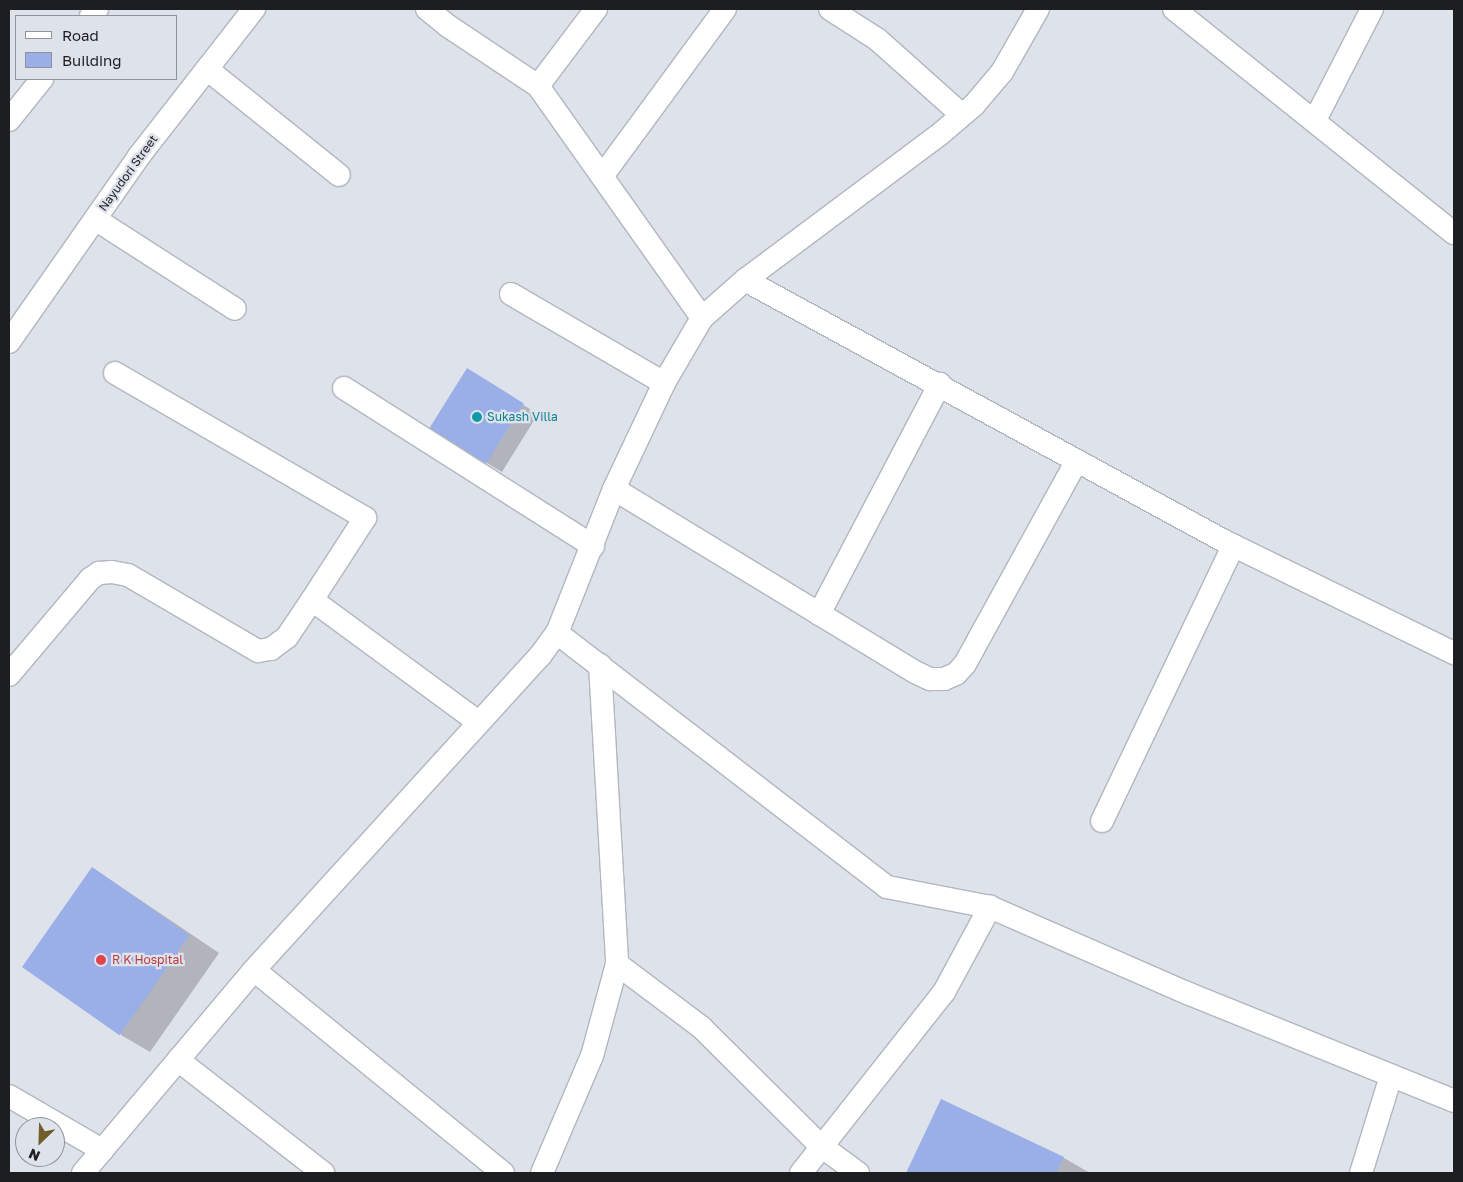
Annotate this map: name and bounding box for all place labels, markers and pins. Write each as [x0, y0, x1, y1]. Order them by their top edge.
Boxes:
place label: Sukash Villa [487, 410, 558, 424]
marker: Sukash Villa [471, 411, 483, 423]
marker: R K Hospital [94, 953, 108, 967]
place label: R K Hospital [112, 953, 183, 967]

